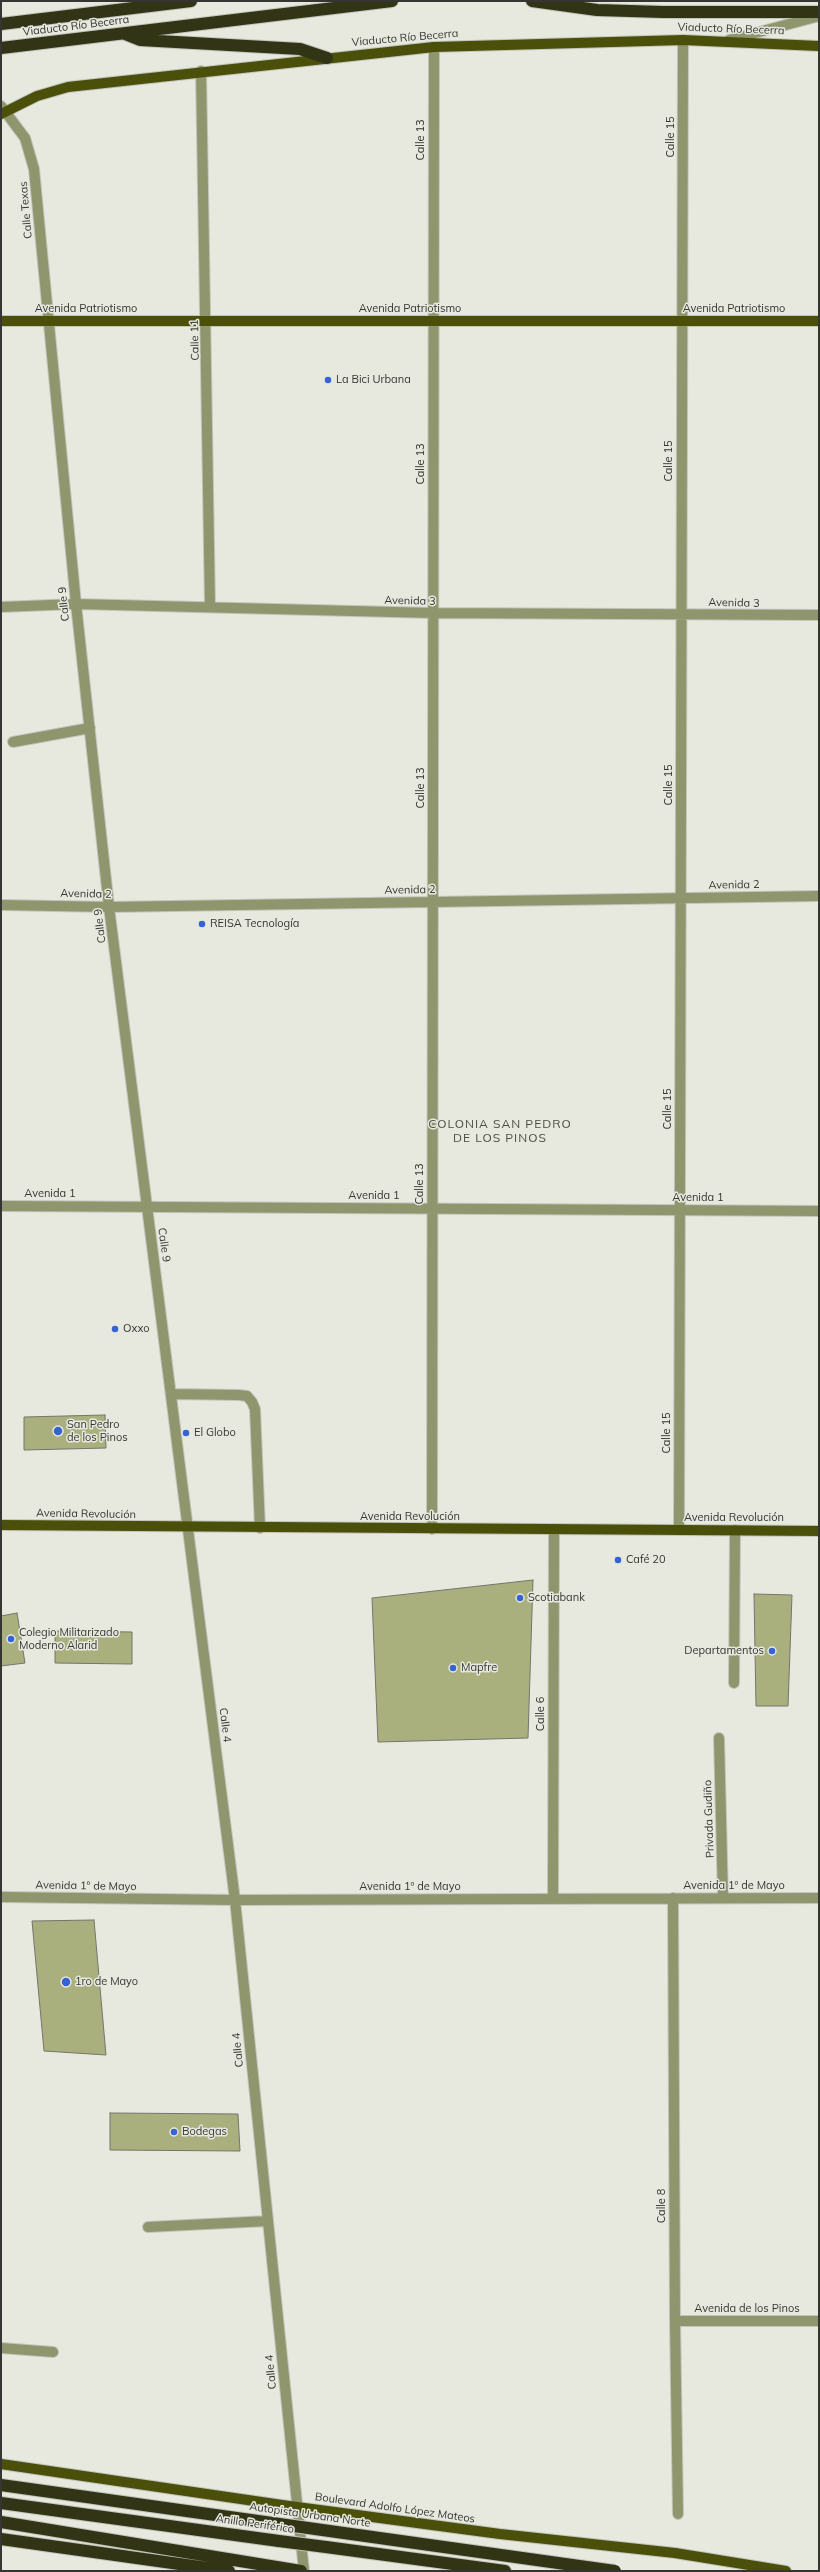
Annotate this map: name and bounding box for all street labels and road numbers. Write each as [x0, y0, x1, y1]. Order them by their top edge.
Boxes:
street label: Viaducto Río Becerra [22, 13, 130, 39]
street label: Viaducto Río Becerra [677, 21, 785, 37]
street label: Viaducto Río Becerra [351, 27, 459, 49]
street label: Calle 15 [664, 116, 678, 158]
street label: Calle 13 [414, 119, 428, 161]
street label: Calle Texas [17, 181, 35, 239]
street label: Avenida Patriotismo [35, 302, 137, 316]
street label: Avenida Patriotismo [359, 302, 461, 316]
street label: Avenida Patriotismo [683, 302, 785, 316]
street label: Calle 11 [188, 319, 202, 361]
street label: Calle 15 [662, 440, 676, 482]
street label: Calle 13 [414, 443, 428, 485]
street label: Calle 9 [56, 586, 72, 622]
street label: Avenida 3 [384, 594, 436, 608]
street label: Avenida 3 [708, 596, 760, 610]
street label: Calle 15 [662, 764, 676, 806]
street label: Calle 13 [414, 767, 428, 809]
street label: Avenida 2 [708, 878, 760, 892]
street label: Avenida 2 [384, 883, 436, 897]
street label: Avenida 2 [60, 887, 112, 901]
street label: Calle 9 [91, 908, 109, 944]
street label: Calle 15 [661, 1088, 675, 1130]
street label: Calle 13 [413, 1163, 427, 1205]
street label: Avenida 1 [24, 1187, 76, 1201]
street label: Avenida 1 [348, 1189, 400, 1203]
street label: Avenida 1 [672, 1191, 724, 1205]
street label: Calle 9 [155, 1227, 173, 1263]
street label: Calle 15 [660, 1412, 674, 1454]
street label: Avenida Revolución [36, 1507, 136, 1521]
street label: Avenida Revolución [360, 1510, 460, 1524]
street label: Avenida Revolución [684, 1511, 784, 1525]
street label: Calle 6 [534, 1697, 548, 1731]
street label: Calle 4 [216, 1707, 234, 1743]
street label: Privada Gudiño [701, 1780, 717, 1858]
street label: Avenida 1º de Mayo [35, 1879, 137, 1893]
street label: Avenida 1º de Mayo [683, 1879, 785, 1893]
street label: Avenida 1º de Mayo [359, 1880, 461, 1894]
street label: Calle 4 [230, 2032, 246, 2068]
street label: Calle 8 [655, 2189, 669, 2223]
street label: Avenida de los Pinos [694, 2302, 800, 2316]
street label: Calle 4 [263, 2354, 279, 2390]
street label: Boulevard Adolfo López Mateos [314, 2490, 476, 2526]
street label: Autopista Urbana Norte [249, 2500, 371, 2530]
street label: Anillo Periférico [215, 2512, 295, 2536]

